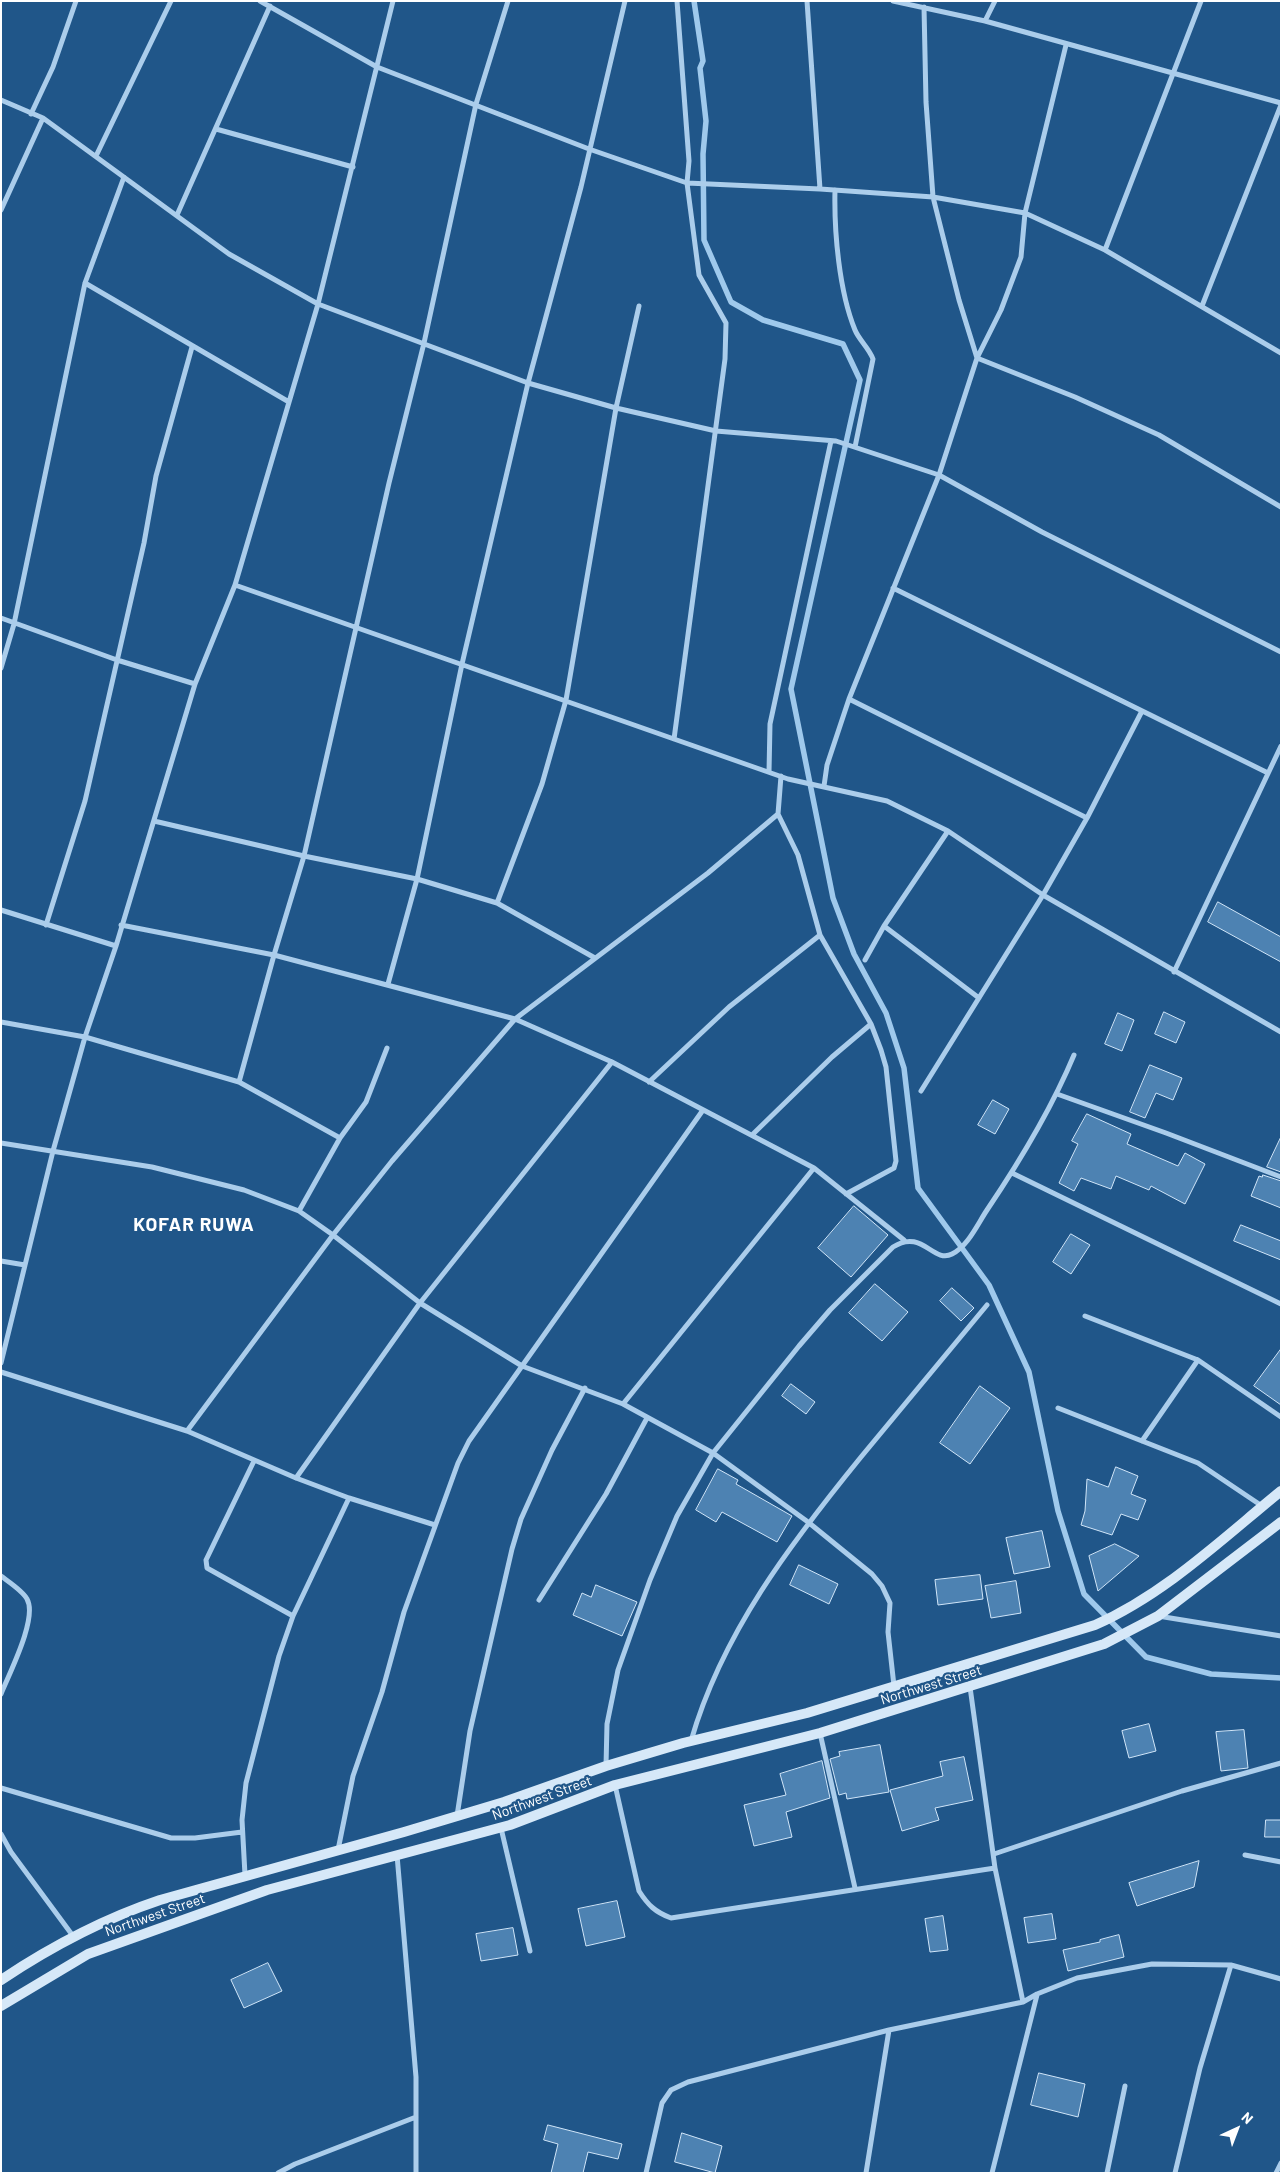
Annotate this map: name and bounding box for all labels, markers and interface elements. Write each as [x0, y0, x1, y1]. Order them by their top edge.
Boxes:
district label: KOFAR RUWA [132, 1214, 256, 1236]
street label: Northwest Street [878, 1662, 984, 1708]
street label: Northwest Street [490, 1772, 594, 1824]
street label: Northwest Street [103, 1890, 207, 1940]
north arrow [1212, 2104, 1262, 2154]
text: N [1238, 2108, 1257, 2127]

